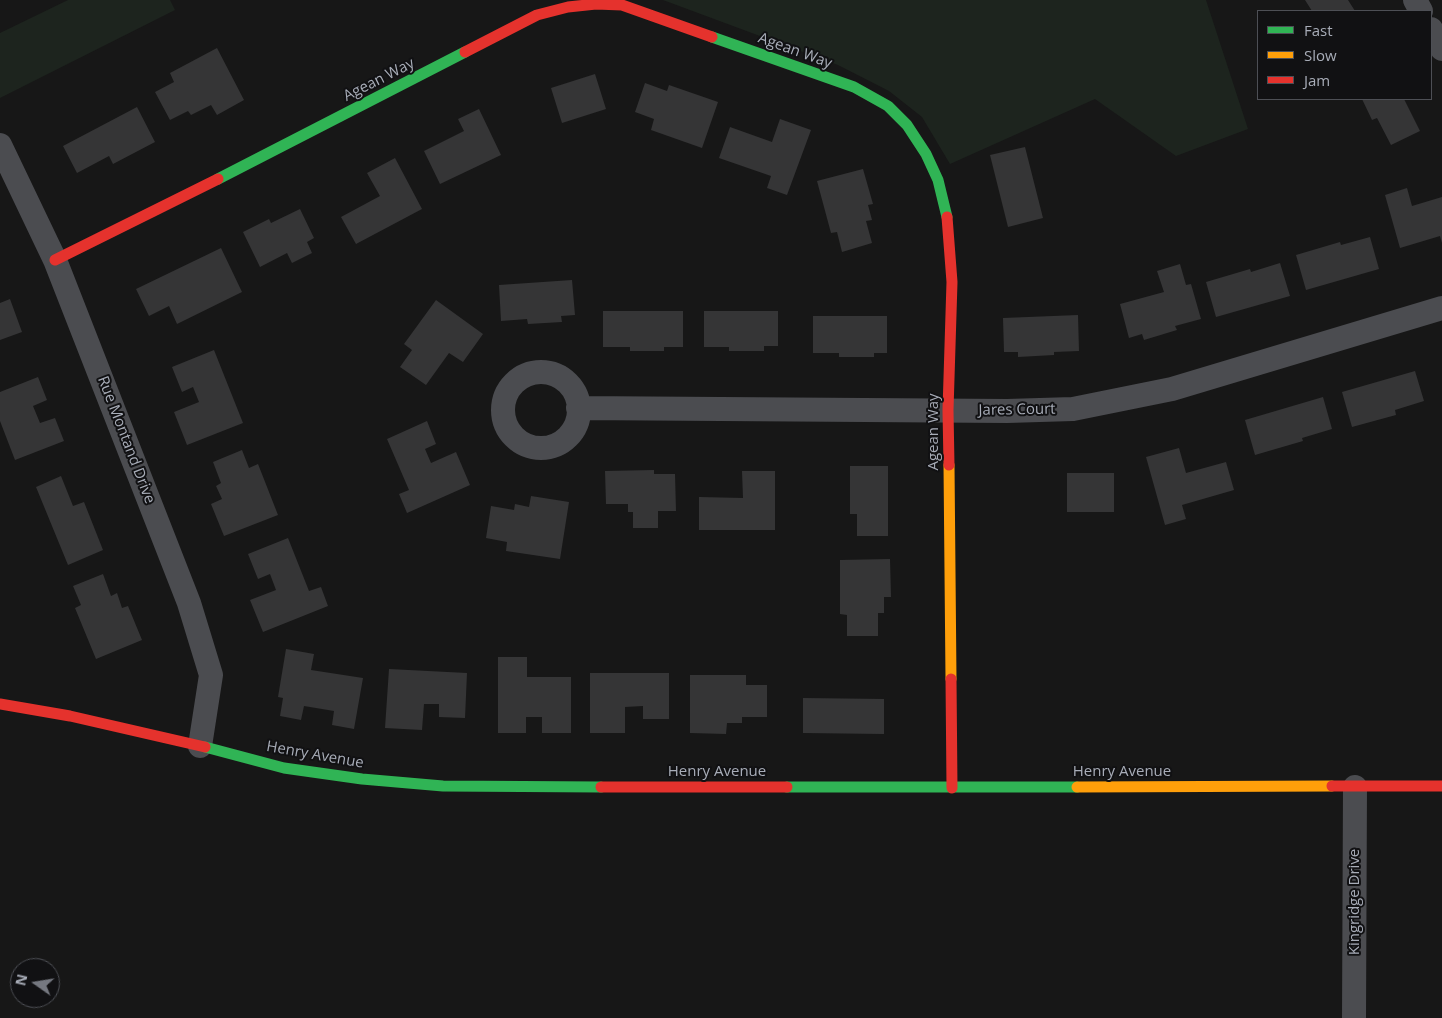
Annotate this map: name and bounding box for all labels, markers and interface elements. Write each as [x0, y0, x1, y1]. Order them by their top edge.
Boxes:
legend [1257, 10, 1432, 100]
text: Fast [1304, 20, 1333, 40]
street label: Agean Way [756, 29, 834, 73]
text: Slow [1304, 45, 1337, 65]
street label: Agean Way [341, 54, 417, 106]
text: Jam [1304, 70, 1330, 90]
street label: Rue Montand Drive [93, 374, 159, 506]
street label: Agean Way [925, 393, 943, 471]
street label: Jares Court [978, 400, 1056, 420]
street label: Henry Avenue [265, 738, 365, 772]
street label: Henry Avenue [668, 763, 766, 781]
street label: Henry Avenue [1073, 763, 1171, 781]
street label: Kingridge Drive [1346, 849, 1364, 955]
north arrow [10, 958, 60, 1008]
text: N [10, 972, 31, 987]

